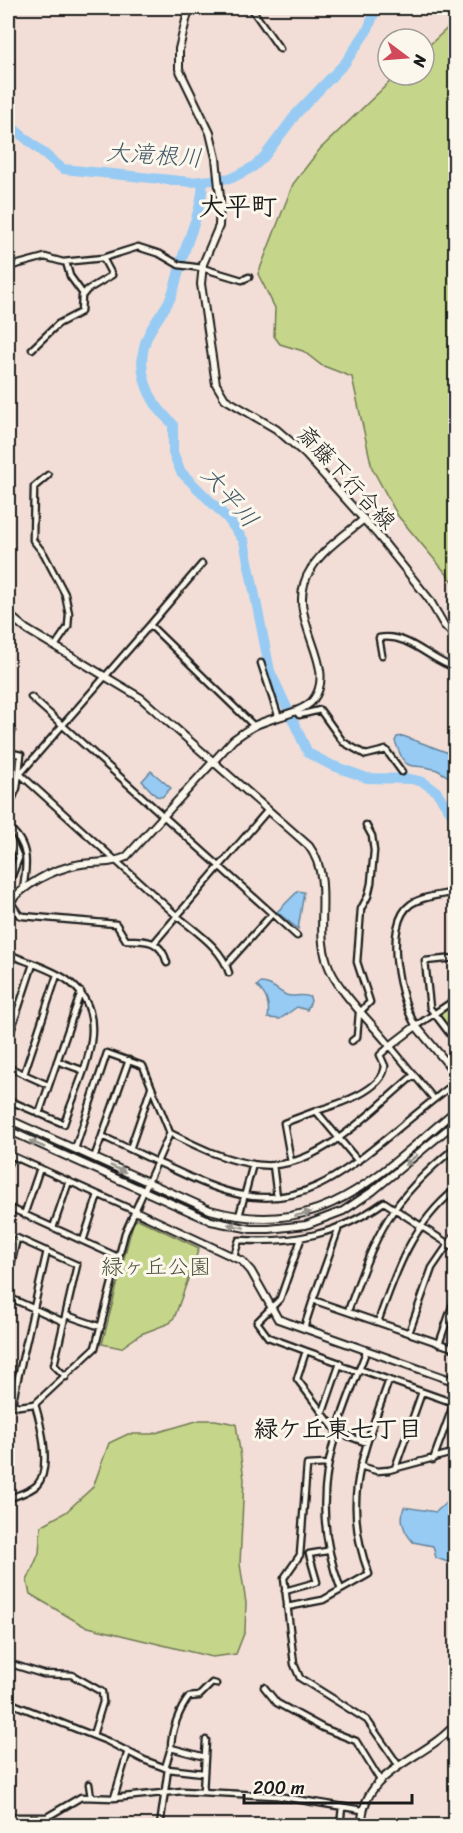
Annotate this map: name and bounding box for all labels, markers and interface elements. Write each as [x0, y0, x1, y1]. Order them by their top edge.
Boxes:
north arrow [376, 27, 436, 87]
text: N [404, 51, 436, 71]
water label: 大滝根川 [105, 131, 203, 179]
district label: 大平町 [199, 183, 277, 229]
street label: 斎藤下行合線 [287, 416, 406, 539]
water label: 大平川 [191, 456, 269, 538]
one-way arrow [29, 1139, 46, 1148]
one-way arrow [404, 1153, 419, 1166]
one-way arrow [110, 1165, 127, 1174]
one-way arrow [294, 1209, 312, 1219]
one-way arrow [227, 1221, 245, 1231]
park label: 緑ヶ丘公園 [101, 1247, 211, 1286]
district label: 緑ケ丘東七丁目 [254, 1408, 422, 1450]
scale bar [244, 1767, 412, 1805]
text: 200 m [253, 1772, 305, 1804]

